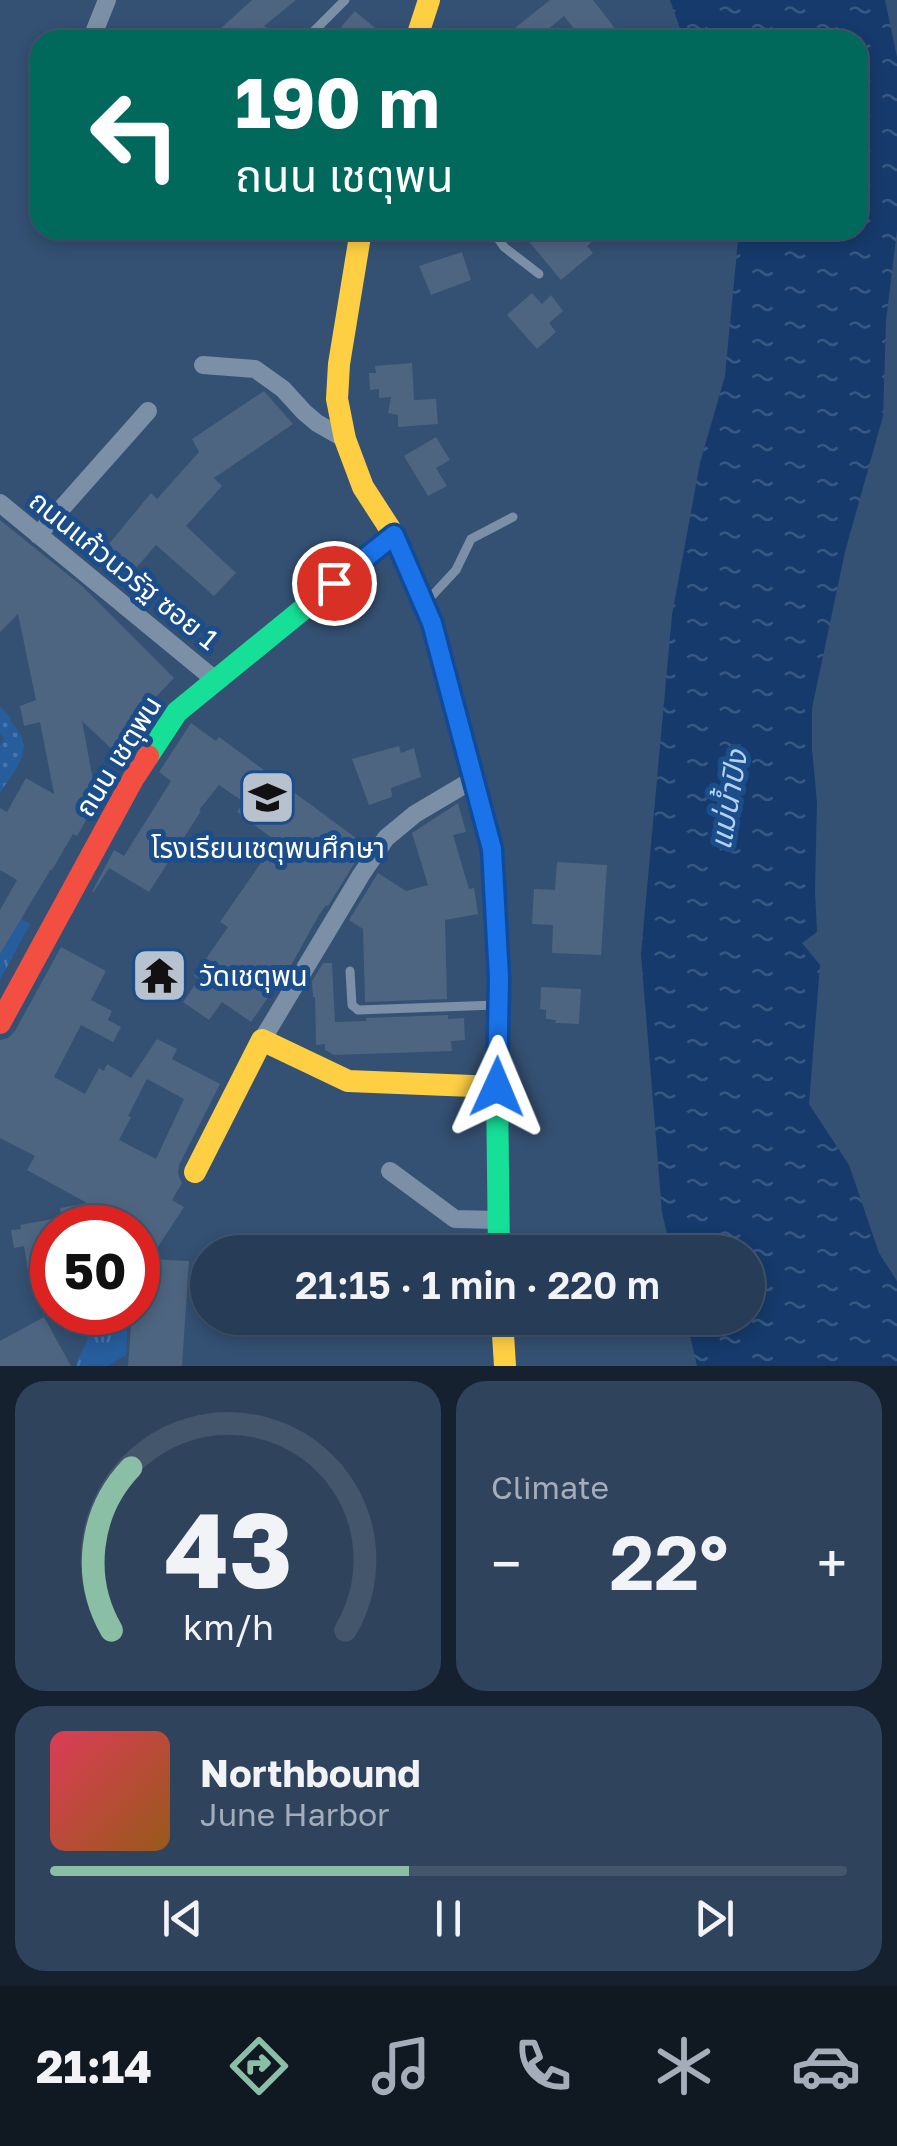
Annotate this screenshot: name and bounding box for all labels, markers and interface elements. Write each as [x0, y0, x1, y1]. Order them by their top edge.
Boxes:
text: 190 m [235, 59, 440, 143]
icon: left [70, 70, 200, 200]
text: ถนน เชตุพน [235, 148, 453, 202]
street label: ถนนแก้วนวรัฐ ซอย 1 [23, 483, 225, 656]
pin [292, 541, 377, 626]
icon: arrive [307, 556, 362, 611]
street label: ถนน เชตุพน [68, 689, 168, 823]
water label: แม่น้ำปิง [700, 745, 755, 852]
school or university icon: โรงเรียนเชตุพนศึกษา [238, 767, 298, 827]
place label: โรงเรียนเชตุพนศึกษา [151, 831, 385, 865]
temple icon: วัดเชตุพน [130, 946, 190, 1006]
place label: วัดเชตุพน [199, 959, 308, 993]
position arrow [445, 1035, 549, 1139]
speed limit sign: 50 [30, 1205, 160, 1335]
text: 21:15 · 1 min · 220 m [295, 1262, 660, 1307]
text: Climate [491, 1468, 609, 1506]
text: 43 [164, 1486, 292, 1611]
text: 22° [609, 1516, 729, 1607]
text: − [491, 1530, 521, 1596]
text: + [817, 1530, 847, 1596]
text: km/h [183, 1605, 273, 1648]
text: Northbound [200, 1750, 421, 1795]
text: June Harbor [200, 1795, 390, 1833]
icon: previous [155, 1891, 210, 1946]
icon: pause [421, 1891, 476, 1946]
icon: next [687, 1891, 742, 1946]
icon: directions [224, 2031, 294, 2101]
icon: music [366, 2031, 436, 2101]
icon: phone [508, 2031, 578, 2101]
icon: climate [649, 2031, 719, 2101]
icon: car [791, 2031, 861, 2101]
text: 21:14 [36, 2039, 152, 2093]

